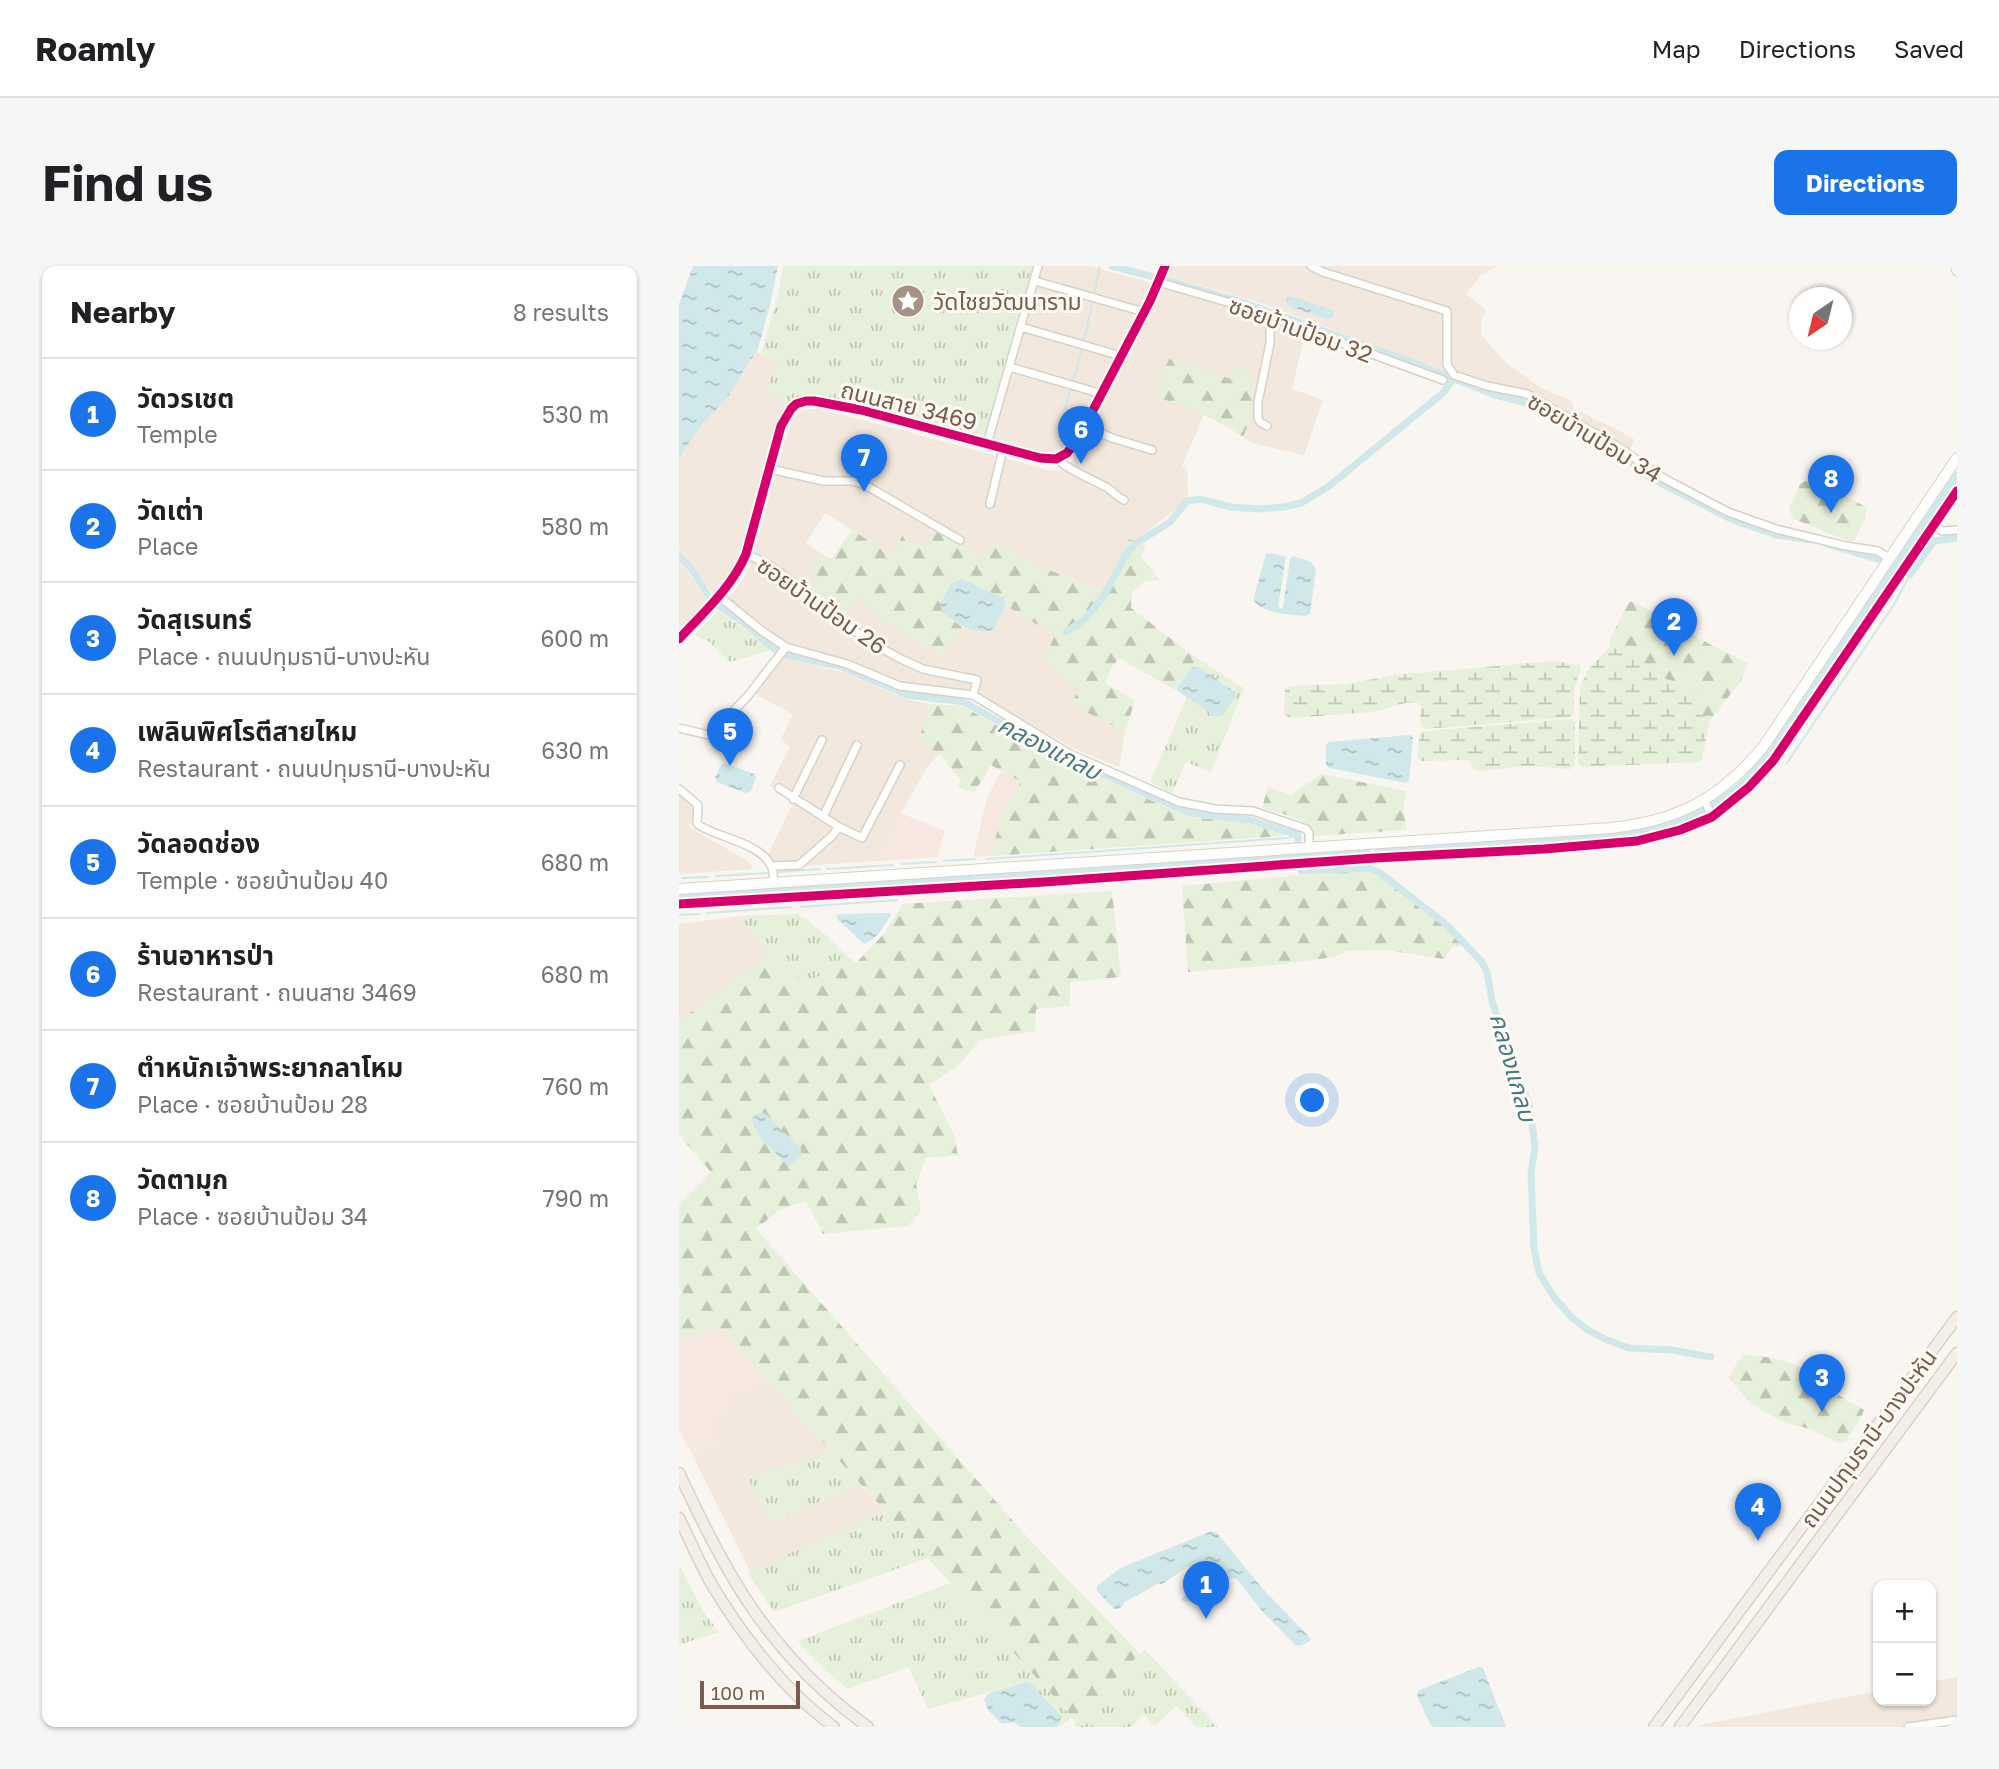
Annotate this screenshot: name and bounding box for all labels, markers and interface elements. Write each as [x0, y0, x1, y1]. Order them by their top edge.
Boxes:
text: Roamly [35, 29, 155, 68]
text: Map [1652, 34, 1701, 63]
text: Directions [1739, 34, 1856, 63]
text: Saved [1894, 34, 1964, 63]
button: Directions [1774, 150, 1957, 215]
text: Find us [42, 153, 213, 212]
place icon: วัดไชยวัฒนาราม [889, 282, 927, 320]
place label: วัดไชยวัฒนาราม [933, 287, 1082, 315]
north arrow [1789, 287, 1852, 350]
street label: ซอยบ้านป้อม 32 [1225, 290, 1377, 368]
text: Nearby [70, 294, 175, 330]
text: 8 results [513, 298, 609, 326]
street label: ถนนสาย 3469 [838, 375, 980, 435]
text: วัดวรเชต [137, 383, 234, 414]
street label: ซอยบ้านป้อม 34 [1523, 386, 1667, 488]
text: 1 [87, 400, 99, 428]
text: 530 m [542, 400, 609, 428]
pin: 6 [1058, 406, 1104, 464]
text: Temple [137, 420, 218, 448]
pin: 7 [841, 434, 887, 492]
pin: 8 [1808, 455, 1854, 513]
text: วัดเต่า [137, 495, 204, 526]
text: 2 [86, 512, 100, 540]
text: 580 m [541, 512, 609, 540]
text: Place [137, 532, 198, 560]
street label: ซอยบ้านป้อม 26 [752, 550, 892, 660]
pin: 2 [1651, 598, 1697, 656]
text: วัดสุเรนทร์ [137, 604, 252, 635]
text: 3 [86, 624, 100, 652]
text: 600 m [540, 624, 609, 652]
text: Place · ถนนปทุมธานี-บางปะหัน [137, 642, 430, 670]
pin: 5 [707, 708, 753, 766]
water label: คลองแกลบ [994, 709, 1108, 786]
text: เพลินพิศโรตีสายไหม [137, 716, 357, 747]
text: 4 [86, 736, 100, 764]
text: 630 m [541, 736, 609, 764]
text: Restaurant · ถนนปทุมธานี-บางปะหัน [137, 754, 491, 782]
text: วัดลอดช่อง [137, 828, 260, 859]
text: 5 [86, 848, 100, 876]
text: 680 m [541, 848, 609, 876]
text: Temple · ซอยบ้านป้อม 40 [137, 866, 388, 894]
text: ร้านอาหารป่า [137, 940, 274, 971]
text: 6 [86, 960, 100, 988]
text: 680 m [541, 960, 609, 988]
text: Restaurant · ถนนสาย 3469 [137, 978, 417, 1006]
water label: คลองแกลบ [1485, 1009, 1544, 1126]
text: ตำหนักเจ้าพระยากลาโหม [137, 1052, 403, 1083]
text: 7 [87, 1072, 99, 1100]
text: 760 m [543, 1072, 609, 1100]
your location [1295, 1083, 1329, 1117]
text: Place · ซอยบ้านป้อม 28 [137, 1090, 368, 1118]
text: วัดตามุก [137, 1164, 228, 1195]
text: 8 [86, 1184, 100, 1212]
text: 790 m [543, 1184, 609, 1212]
text: Place · ซอยบ้านป้อม 34 [137, 1202, 368, 1230]
street label: ถนนปทุมธานี-บางปะหัน [1794, 1343, 1943, 1533]
pin: 3 [1799, 1354, 1845, 1412]
pin: 4 [1735, 1483, 1781, 1541]
pin: 1 [1183, 1561, 1229, 1619]
map controls [1873, 1580, 1936, 1706]
button: + [1873, 1580, 1936, 1643]
button: − [1873, 1643, 1936, 1706]
scale bar [700, 1678, 800, 1710]
text: 100 m [711, 1681, 765, 1704]

